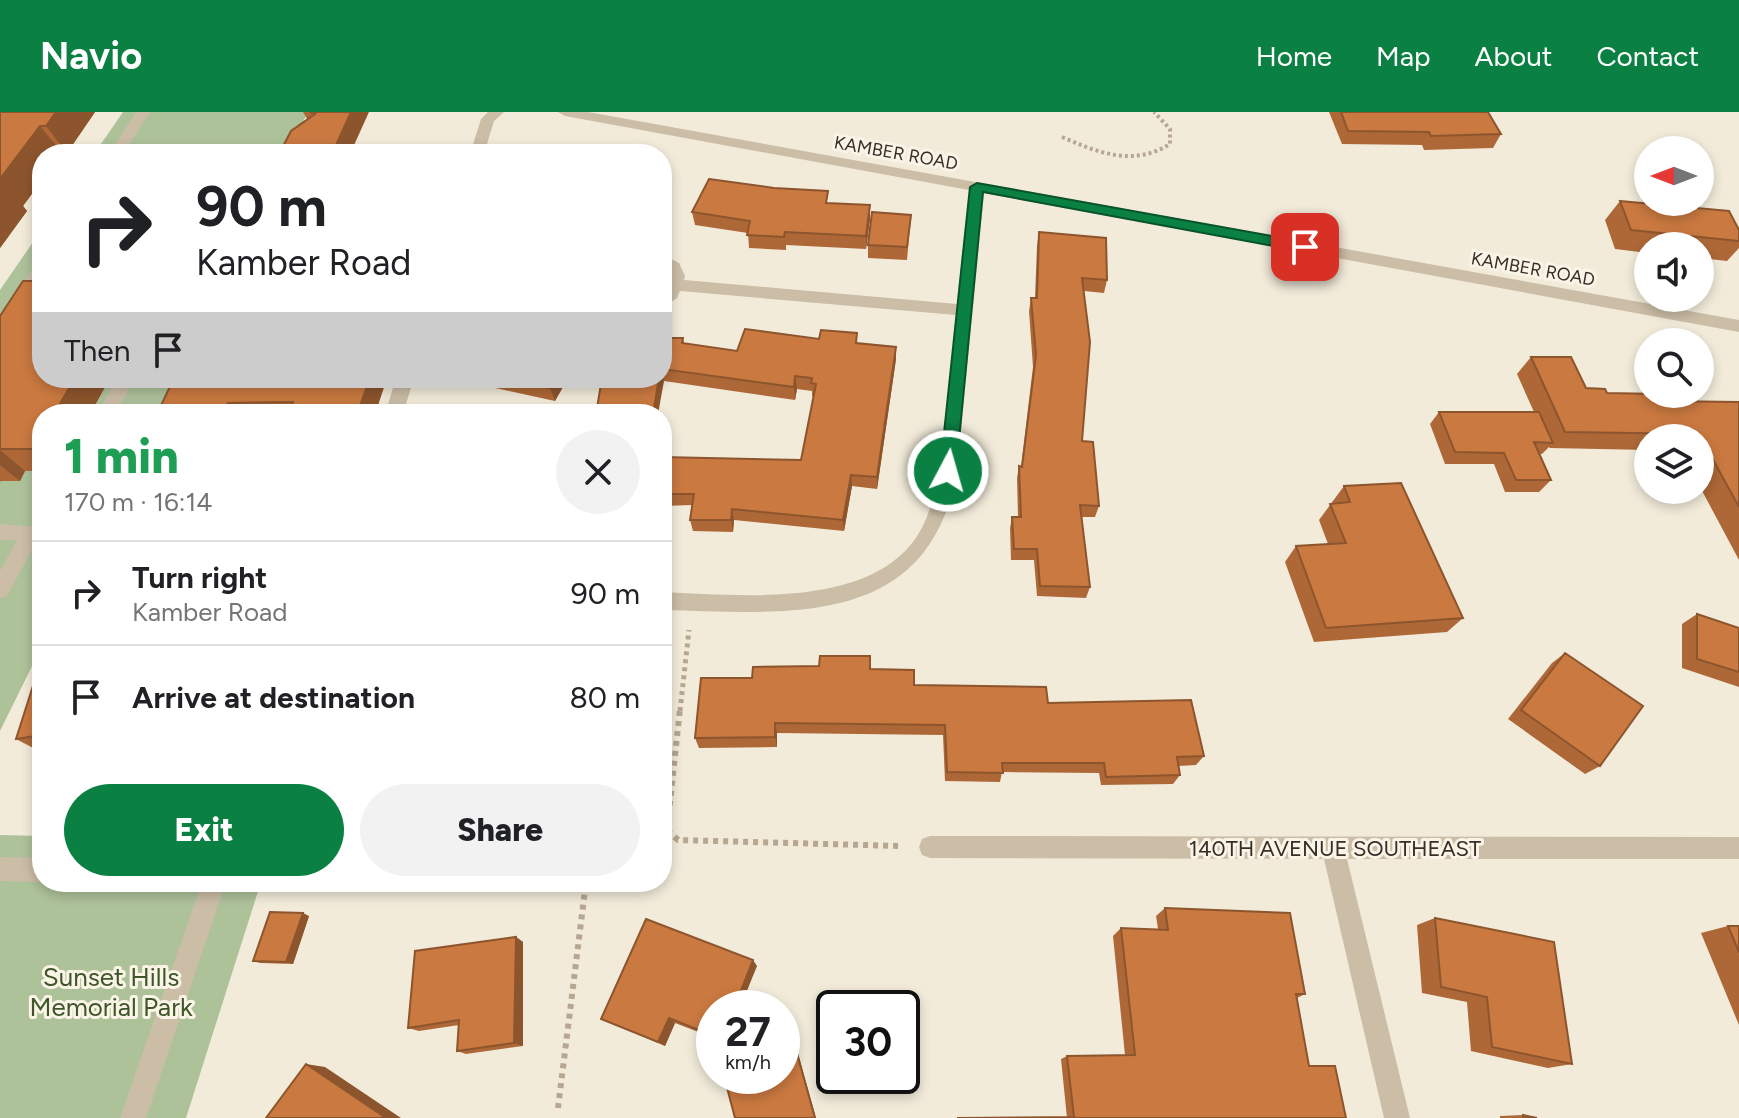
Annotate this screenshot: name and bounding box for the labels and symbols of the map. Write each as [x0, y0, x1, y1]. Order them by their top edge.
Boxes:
street label: KAMBER ROAD [832, 131, 960, 175]
north arrow [1634, 136, 1714, 216]
pin [1271, 213, 1339, 281]
street label: KAMBER ROAD [1469, 247, 1597, 291]
position arrow [906, 429, 990, 513]
street label: 140TH AVENUE SOUTHEAST [1189, 835, 1481, 862]
park label: Sunset Hills Memorial Park [29, 961, 193, 1023]
speed limit sign: 30 [816, 990, 920, 1094]

